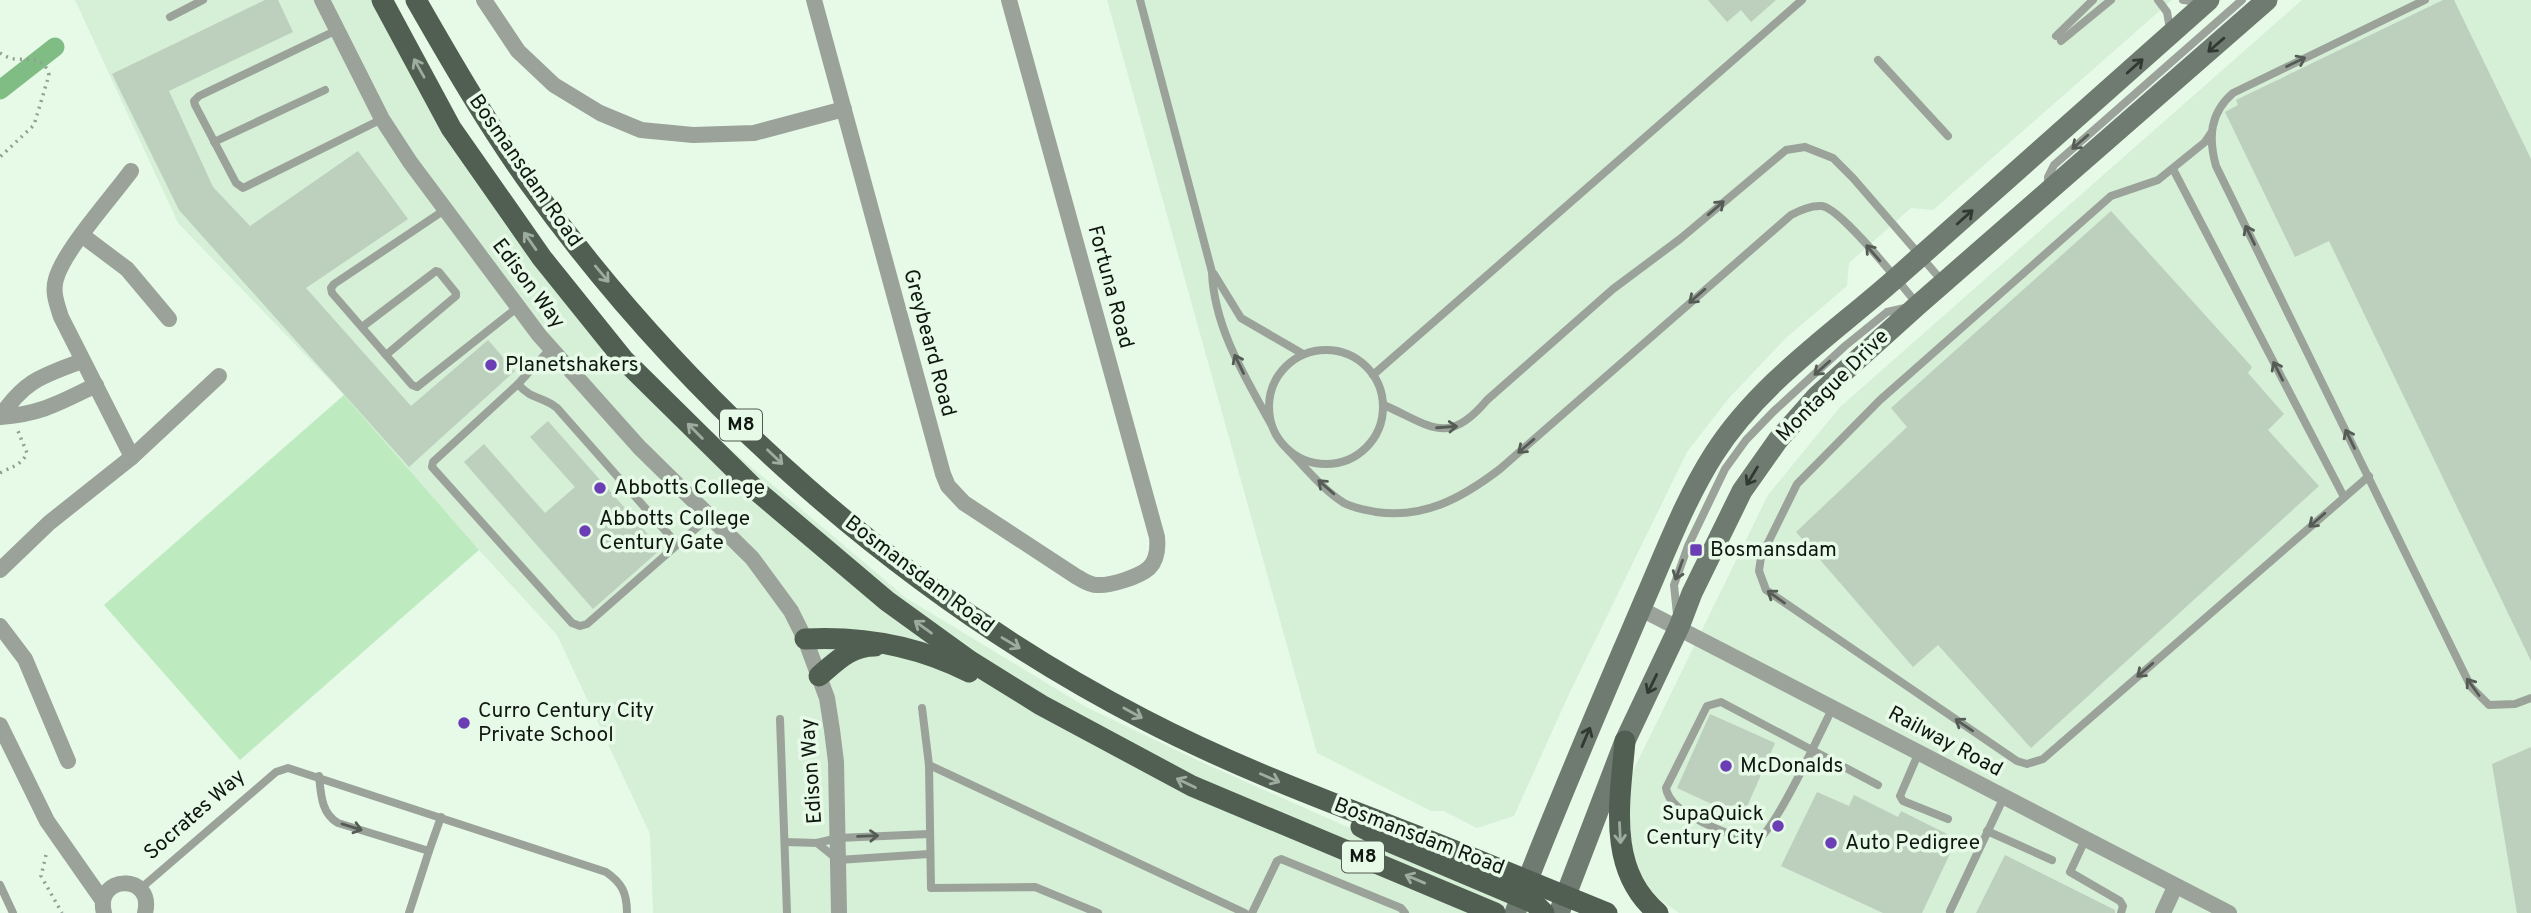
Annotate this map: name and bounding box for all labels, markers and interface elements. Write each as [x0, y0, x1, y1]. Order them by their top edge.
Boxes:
one-way arrow [2207, 37, 2225, 53]
one-way arrow [2285, 55, 2306, 68]
one-way arrow [412, 58, 425, 79]
one-way arrow [2125, 58, 2143, 74]
street label: Bosmansdam Road [462, 89, 588, 253]
one-way arrow [2071, 134, 2089, 150]
one-way arrow [1707, 200, 1725, 216]
one-way arrow [1956, 209, 1974, 225]
street label: Fortuna Road [1081, 223, 1139, 351]
one-way arrow [2242, 225, 2256, 246]
one-way arrow [523, 232, 537, 251]
street label: Edison Way [485, 234, 571, 334]
one-way arrow [1865, 245, 1881, 263]
one-way arrow [594, 265, 610, 283]
street label: Greybeard Road [896, 266, 962, 420]
one-way arrow [1688, 288, 1706, 304]
street label: Montague Drive [1771, 324, 1895, 448]
place label: Planetshakers [505, 352, 639, 379]
one-way arrow [1232, 354, 1246, 375]
marker: Planetshakers [483, 357, 499, 373]
one-way arrow [1814, 359, 1831, 376]
one-way arrow [2271, 362, 2285, 382]
road number: M8 [720, 410, 762, 440]
one-way arrow [1435, 420, 1458, 433]
one-way arrow [687, 423, 704, 440]
one-way arrow [2343, 429, 2357, 450]
one-way arrow [1517, 438, 1535, 454]
one-way arrow [766, 449, 783, 466]
one-way arrow [1744, 466, 1758, 486]
place label: Abbotts College [614, 475, 765, 502]
one-way arrow [1317, 479, 1335, 495]
marker: Abbotts College [592, 480, 608, 496]
place label: Abbotts College Century Gate [599, 506, 750, 557]
street label: Bosmansdam Road [839, 510, 999, 640]
one-way arrow [2308, 512, 2326, 528]
marker: Abbotts College Century Gate [577, 523, 593, 539]
place label: Bosmansdam [1710, 537, 1837, 564]
marker: Bosmansdam [1688, 542, 1704, 558]
one-way arrow [1672, 559, 1684, 581]
one-way arrow [1767, 590, 1786, 604]
one-way arrow [914, 620, 933, 634]
one-way arrow [1000, 636, 1020, 650]
one-way arrow [2137, 662, 2155, 678]
one-way arrow [1644, 673, 1658, 694]
one-way arrow [2466, 677, 2481, 696]
place label: Curro Century City Private School [478, 698, 654, 749]
street label: Railway Road [1883, 700, 2007, 784]
one-way arrow [1122, 706, 1142, 720]
marker: Curro Century City Private School [456, 715, 472, 731]
street label: Edison Way [795, 717, 829, 825]
one-way arrow [1955, 718, 1974, 732]
one-way arrow [1581, 727, 1594, 748]
place label: McDonalds [1740, 753, 1843, 780]
marker: McDonalds [1718, 758, 1734, 774]
street label: Socrates Way [139, 764, 251, 866]
one-way arrow [1259, 772, 1281, 785]
one-way arrow [1176, 776, 1197, 790]
street label: Bosmansdam Road [1330, 792, 1508, 882]
place label: SupaQuick Century City [1646, 801, 1764, 852]
marker: SupaQuick Century City [1770, 818, 1786, 834]
one-way arrow [1613, 821, 1626, 844]
one-way arrow [341, 822, 363, 835]
one-way arrow [856, 830, 879, 843]
place label: Auto Pedigree [1845, 830, 1980, 857]
marker: Auto Pedigree [1823, 835, 1839, 851]
road number: M8 [1342, 842, 1384, 872]
one-way arrow [1404, 871, 1426, 884]

